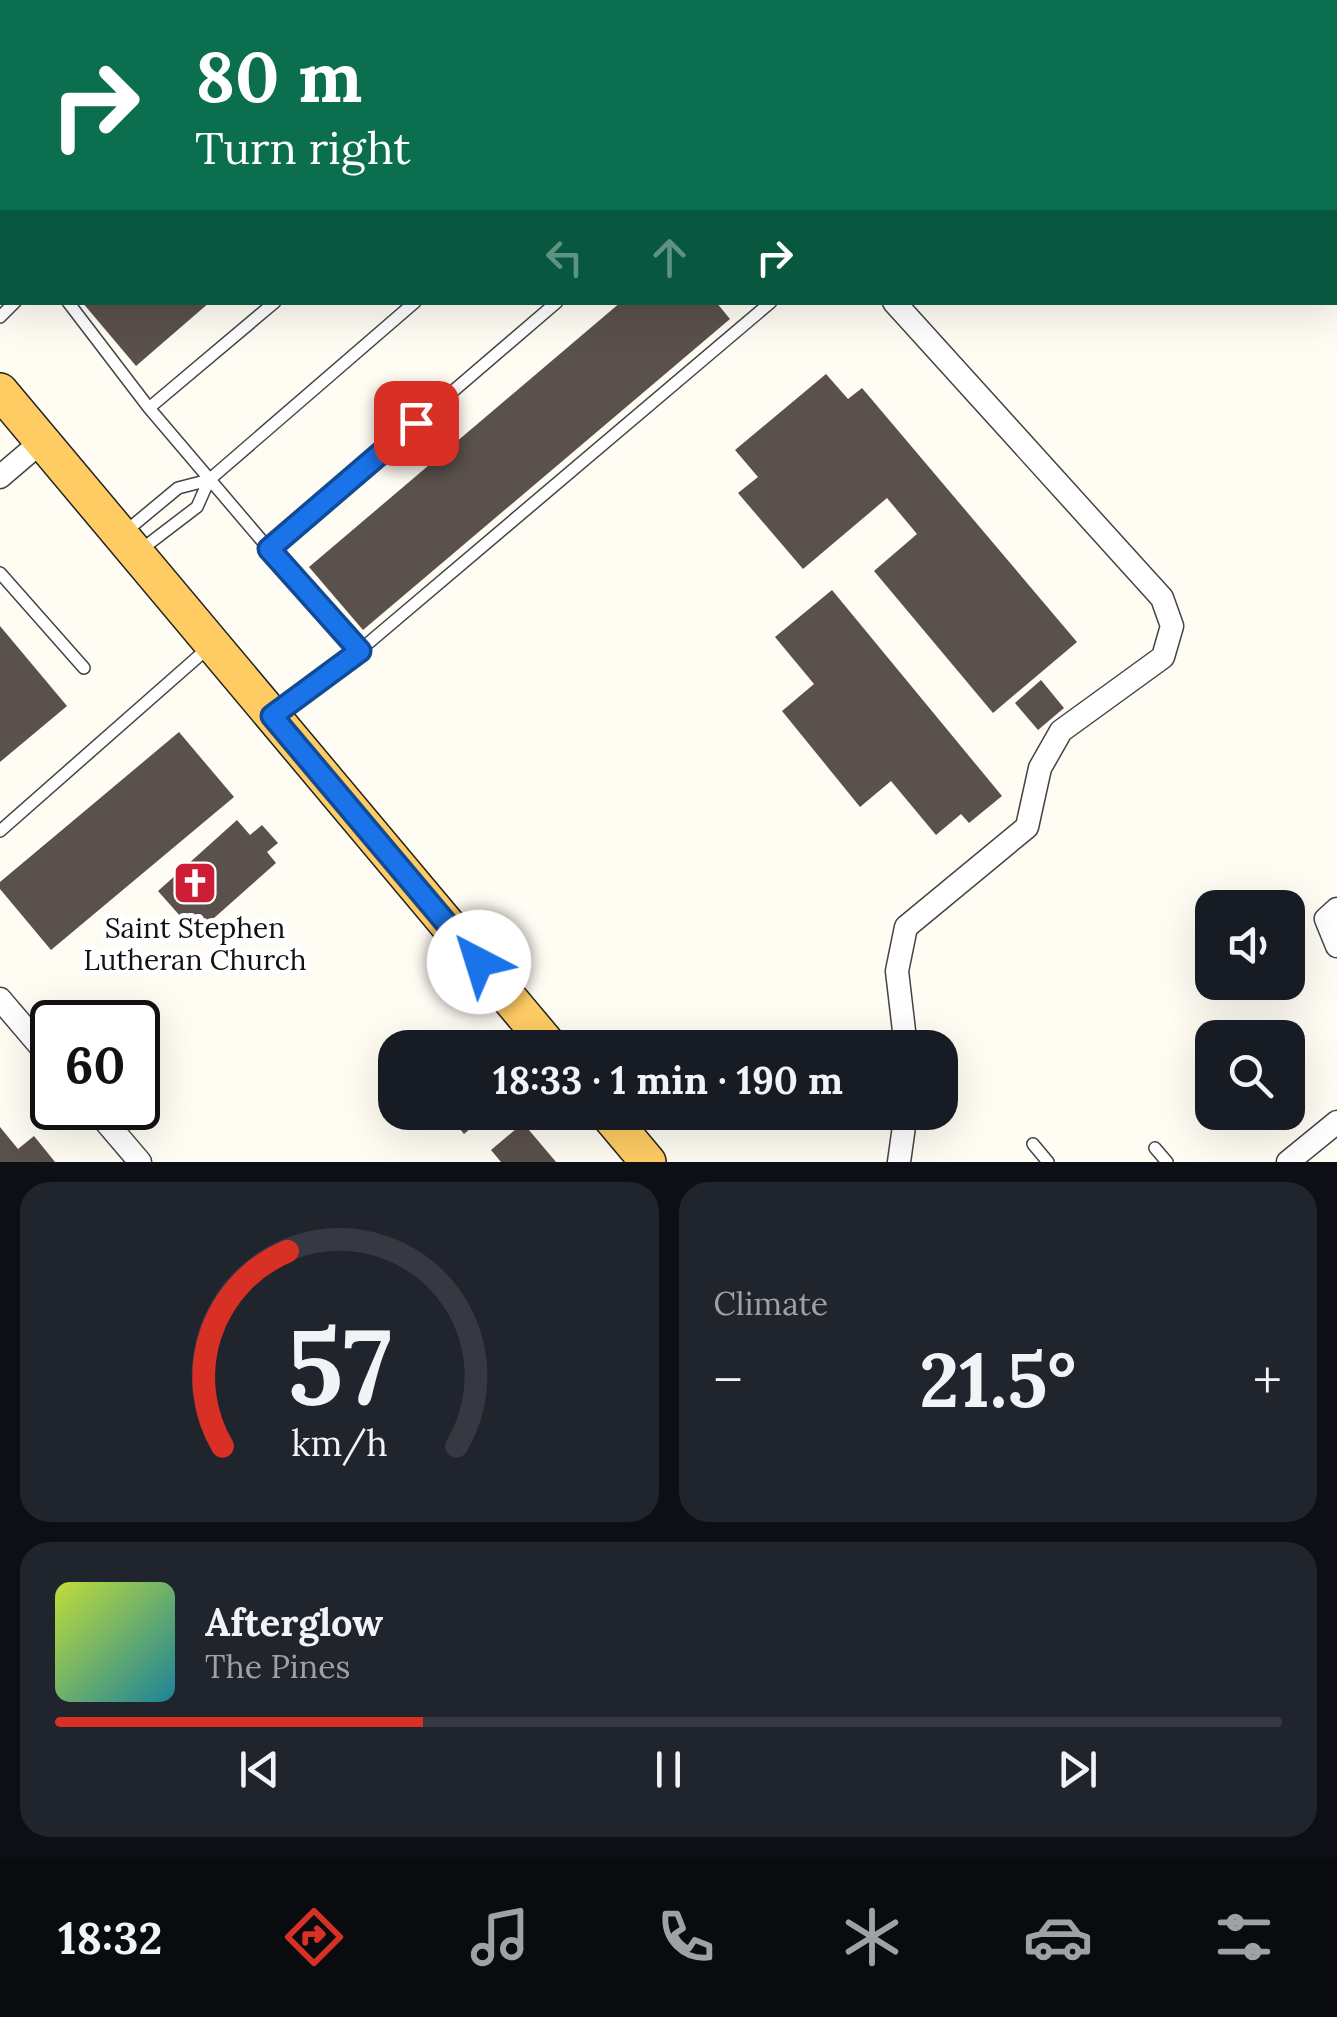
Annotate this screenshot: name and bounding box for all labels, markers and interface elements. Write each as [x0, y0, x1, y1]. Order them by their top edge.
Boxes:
text: 80 m [195, 32, 362, 121]
icon: right [30, 40, 160, 170]
text: Turn right [195, 119, 411, 176]
icon: left [537, 230, 592, 285]
icon: ahead [642, 230, 697, 285]
icon: right [747, 230, 802, 285]
pin [374, 381, 459, 466]
icon: arrive [389, 396, 444, 451]
church icon: Saint Stephen Lutheran Church [172, 860, 218, 906]
map controls [1195, 890, 1305, 1130]
button: sound [1195, 890, 1305, 1000]
place label: Saint Stephen Lutheran Church [83, 910, 307, 978]
position arrow [427, 910, 531, 1014]
speed limit sign: 60 [30, 1000, 160, 1130]
button: search [1195, 1020, 1305, 1130]
text: 18:33 · 1 min · 190 m [493, 1056, 843, 1104]
text: Climate [714, 1283, 828, 1324]
text: 57 [287, 1299, 392, 1432]
text: 21.5° [919, 1332, 1076, 1428]
text: − [714, 1345, 743, 1415]
text: + [1253, 1345, 1282, 1415]
text: km/h [291, 1420, 388, 1466]
text: Afterglow [205, 1598, 383, 1646]
text: The Pines [205, 1646, 350, 1687]
icon: previous [232, 1742, 287, 1797]
icon: pause [641, 1742, 696, 1797]
icon: next [1050, 1742, 1105, 1797]
icon: directions [279, 1902, 349, 1972]
icon: music [465, 1902, 535, 1972]
icon: phone [651, 1902, 721, 1972]
icon: climate [837, 1902, 907, 1972]
icon: car [1023, 1902, 1093, 1972]
icon: filters [1209, 1902, 1279, 1972]
text: 18:32 [58, 1909, 162, 1966]

